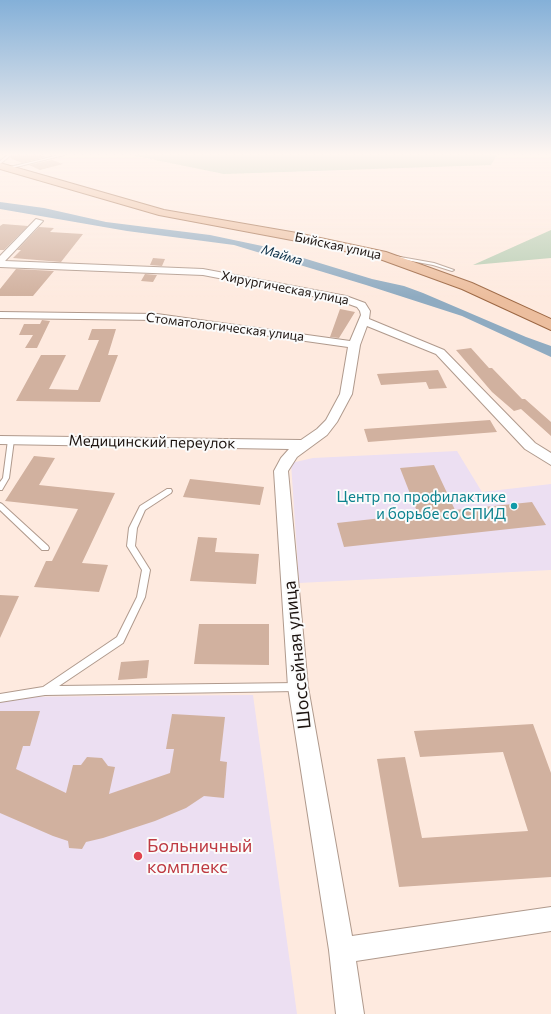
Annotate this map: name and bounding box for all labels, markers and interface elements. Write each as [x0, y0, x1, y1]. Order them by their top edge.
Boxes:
street label: Бийская улица [293, 229, 383, 263]
water label: Майма [259, 241, 305, 269]
street label: Хирургическая улица [220, 268, 350, 308]
street label: Стоматологическая улица [145, 310, 305, 344]
street label: Медицинский переулок [68, 432, 236, 452]
place label: Центр по профилактике и борьбе со СПИД [337, 488, 506, 523]
marker: Центр по профилактике и борьбе со СПИД [509, 501, 519, 511]
street label: Шоссейная улица [278, 580, 316, 730]
place label: Больничный комплекс [147, 835, 252, 878]
marker: Больничный комплекс [132, 850, 144, 862]

